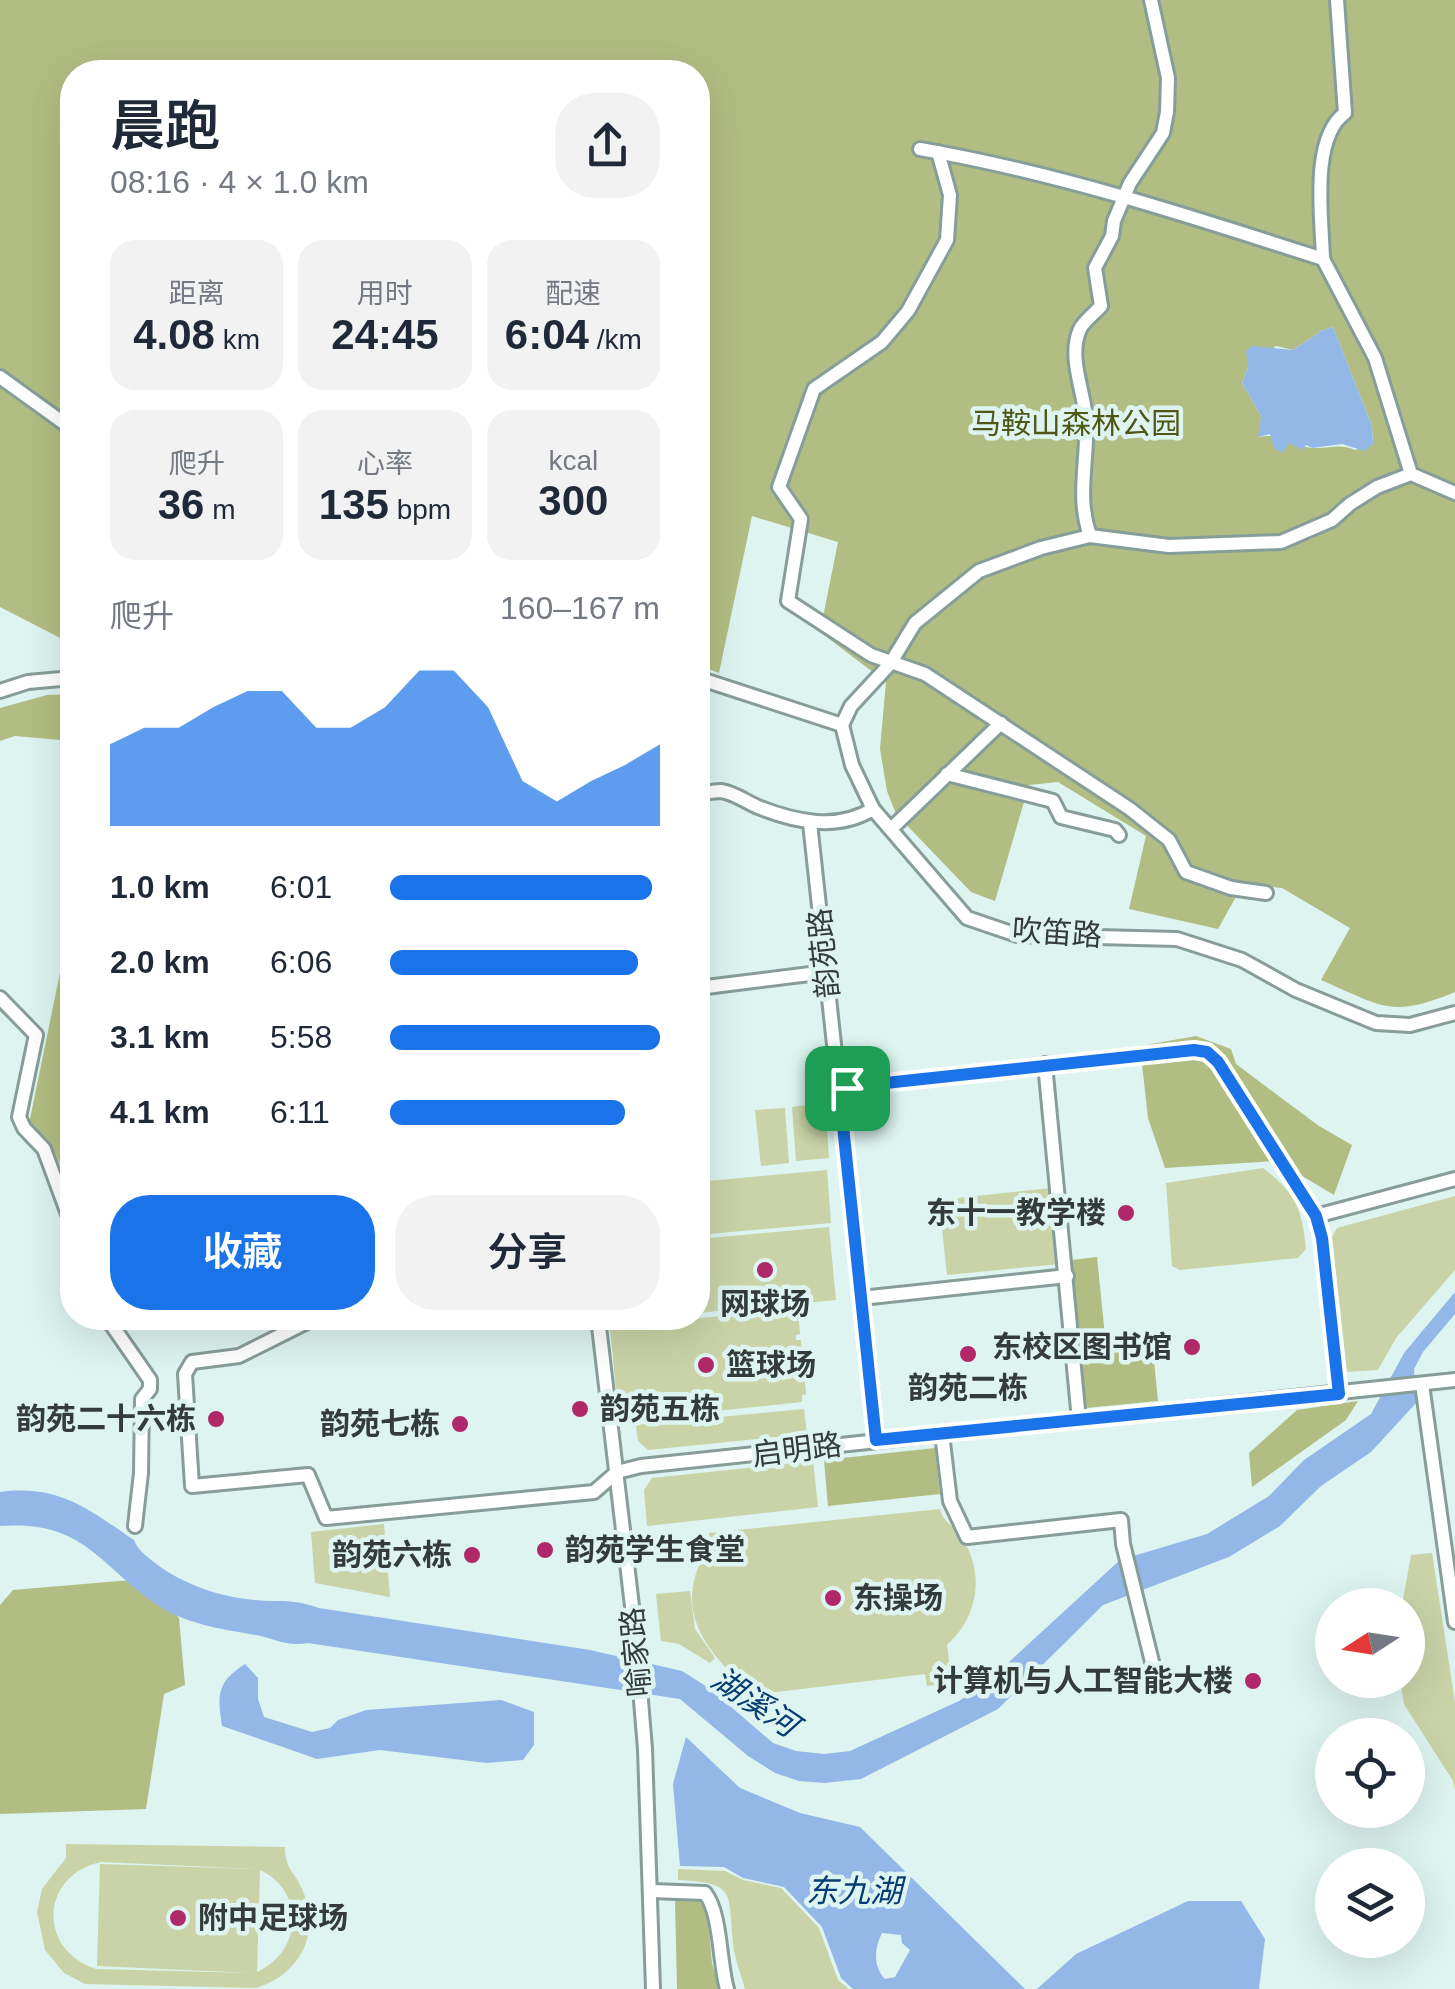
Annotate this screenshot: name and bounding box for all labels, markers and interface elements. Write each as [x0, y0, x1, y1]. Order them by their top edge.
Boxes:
button: share [555, 93, 660, 198]
text: 晨跑 [110, 95, 220, 157]
text: 08:16 · 4 × 1.0 km [110, 164, 369, 200]
text: 距离 [169, 278, 225, 309]
text: 用时 [357, 278, 413, 309]
text: 配速 [545, 278, 601, 309]
text: 4.08 [133, 311, 215, 358]
text: 24:45 [331, 311, 439, 358]
text: 6:04 [505, 311, 589, 358]
text: km [215, 324, 260, 355]
text: /km [589, 324, 642, 355]
park label: 马鞍山森林公园 [971, 407, 1181, 440]
text: kcal [548, 445, 598, 476]
text: 爬升 [169, 448, 225, 479]
text: 心率 [357, 448, 413, 479]
text: 300 [538, 477, 608, 524]
text: 36 [158, 481, 204, 528]
text: 135 [319, 481, 389, 528]
text: m [204, 494, 236, 525]
text: bpm [389, 494, 451, 525]
text: 160–167 m [500, 590, 660, 626]
text: 爬升 [110, 598, 174, 634]
text: 1.0 km [110, 869, 210, 905]
text: 6:01 [270, 869, 332, 905]
street label: 韵苑路 [802, 907, 845, 1000]
street label: 吹笛路 [1011, 913, 1103, 952]
text: 2.0 km [110, 944, 210, 980]
text: 6:06 [270, 944, 332, 980]
text: 3.1 km [110, 1019, 210, 1055]
text: 5:58 [270, 1019, 332, 1055]
pin [805, 1046, 890, 1131]
icon: arrive [820, 1061, 875, 1116]
text: 4.1 km [110, 1094, 210, 1130]
text: 6:11 [270, 1094, 330, 1130]
button: 收藏 [110, 1195, 375, 1310]
button: 分享 [395, 1195, 660, 1310]
place label: 东十一教学楼 [926, 1196, 1106, 1229]
marker: 东十一教学楼 [1115, 1202, 1137, 1224]
marker: 网球场 [754, 1259, 776, 1281]
place label: 网球场 [720, 1287, 810, 1320]
place label: 东校区图书馆 [992, 1330, 1172, 1363]
marker: 东校区图书馆 [1181, 1336, 1203, 1358]
marker: 韵苑二栋 [957, 1343, 979, 1365]
place label: 篮球场 [726, 1348, 816, 1381]
marker: 篮球场 [695, 1354, 717, 1376]
place label: 韵苑二栋 [908, 1371, 1028, 1404]
place label: 韵苑五栋 [600, 1392, 720, 1425]
marker: 韵苑五栋 [569, 1398, 591, 1420]
place label: 韵苑二十六栋 [16, 1402, 196, 1435]
place label: 韵苑七栋 [320, 1407, 440, 1440]
marker: 韵苑二十六栋 [205, 1408, 227, 1430]
marker: 韵苑七栋 [449, 1413, 471, 1435]
street label: 启明路 [750, 1428, 844, 1471]
place label: 韵苑学生食堂 [565, 1533, 745, 1566]
place label: 韵苑六栋 [332, 1538, 452, 1571]
marker: 韵苑学生食堂 [534, 1539, 556, 1561]
marker: 韵苑六栋 [461, 1544, 483, 1566]
place label: 东操场 [853, 1581, 943, 1614]
marker: 东操场 [822, 1587, 844, 1609]
north arrow [1315, 1588, 1425, 1698]
map controls [1315, 1588, 1425, 1958]
street label: 喻家路 [615, 1606, 656, 1698]
water label: 湖溪河 [705, 1660, 810, 1747]
place label: 计算机与人工智能大楼 [933, 1664, 1233, 1697]
marker: 计算机与人工智能大楼 [1242, 1670, 1264, 1692]
button: locate [1315, 1718, 1425, 1828]
button: layers [1315, 1848, 1425, 1958]
water label: 东九湖 [806, 1873, 907, 1909]
place label: 附中足球场 [198, 1901, 348, 1934]
marker: 附中足球场 [167, 1907, 189, 1929]

